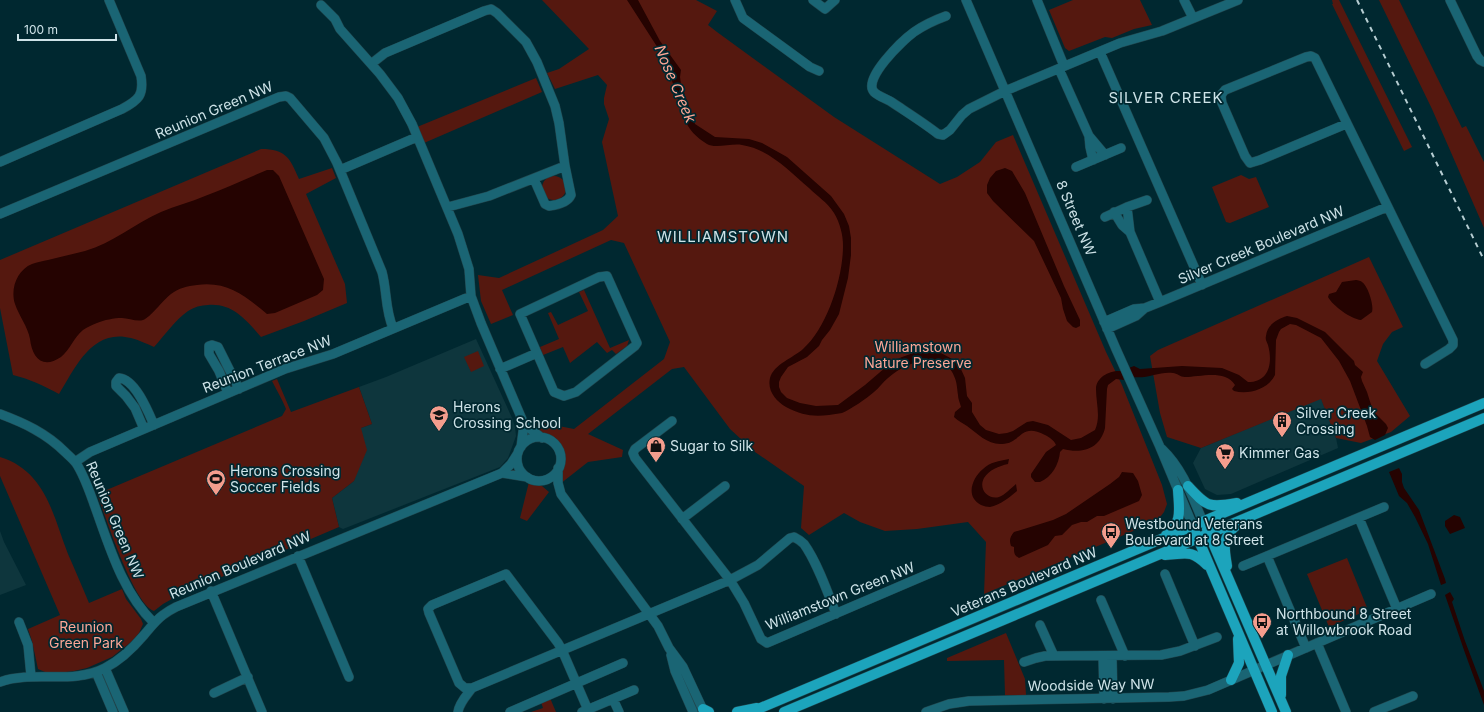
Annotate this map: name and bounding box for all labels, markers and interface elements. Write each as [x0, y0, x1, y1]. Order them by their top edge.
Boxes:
scale bar [18, 16, 116, 42]
text: 100 m [24, 22, 58, 37]
water label: Nose Creek [651, 42, 701, 126]
street label: Reunion Green NW [153, 77, 275, 142]
district label: SILVER CREEK [1108, 88, 1224, 107]
street label: 8 Street NW [1053, 177, 1100, 258]
street label: Silver Creek Boulevard NW [1175, 202, 1347, 287]
district label: WILLIAMSTOWN [657, 227, 789, 246]
street label: Reunion Terrace NW [200, 331, 334, 396]
park label: Williamstown Nature Preserve [864, 338, 972, 371]
place label: Herons Crossing School [453, 398, 561, 431]
school or university icon: Herons Crossing School [428, 404, 450, 432]
place label: Silver Creek Crossing [1296, 404, 1376, 437]
building icon: Silver Creek Crossing [1271, 410, 1293, 438]
shop icon: Sugar to Silk [645, 435, 667, 463]
place label: Sugar to Silk [670, 437, 753, 454]
supermarket icon: Kimmer Gas [1214, 442, 1236, 470]
place label: Kimmer Gas [1239, 444, 1320, 461]
street label: Reunion Green NW [83, 459, 148, 581]
place label: Herons Crossing Soccer Fields [230, 462, 340, 495]
sports icon: Herons Crossing Soccer Fields [205, 468, 227, 496]
place label: Westbound Veterans Boulevard at 8 Street [1125, 515, 1264, 548]
bus stop icon: Westbound Veterans Boulevard at 8 Street [1100, 521, 1122, 549]
street label: Reunion Boulevard NW [166, 527, 313, 602]
street label: Veterans Boulevard NW [948, 543, 1100, 620]
street label: Williamstown Green NW [763, 558, 917, 633]
place label: Northbound 8 Street at Willowbrook Road [1276, 605, 1412, 638]
bus stop icon: Northbound 8 Street at Willowbrook Road [1251, 611, 1273, 639]
park label: Reunion Green Park [49, 618, 123, 651]
street label: Woodside Way NW [1027, 675, 1155, 694]

